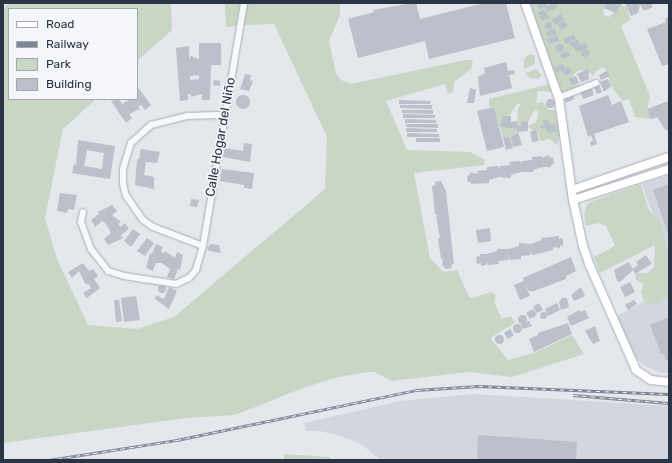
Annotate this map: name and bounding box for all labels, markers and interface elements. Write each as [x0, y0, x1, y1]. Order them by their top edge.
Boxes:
legend [8, 8, 138, 100]
text: Road [46, 17, 74, 31]
text: Railway [46, 37, 89, 51]
text: Park [46, 57, 71, 71]
street label: Calle Hogar del Niño [203, 76, 239, 198]
text: Building [46, 77, 92, 91]

